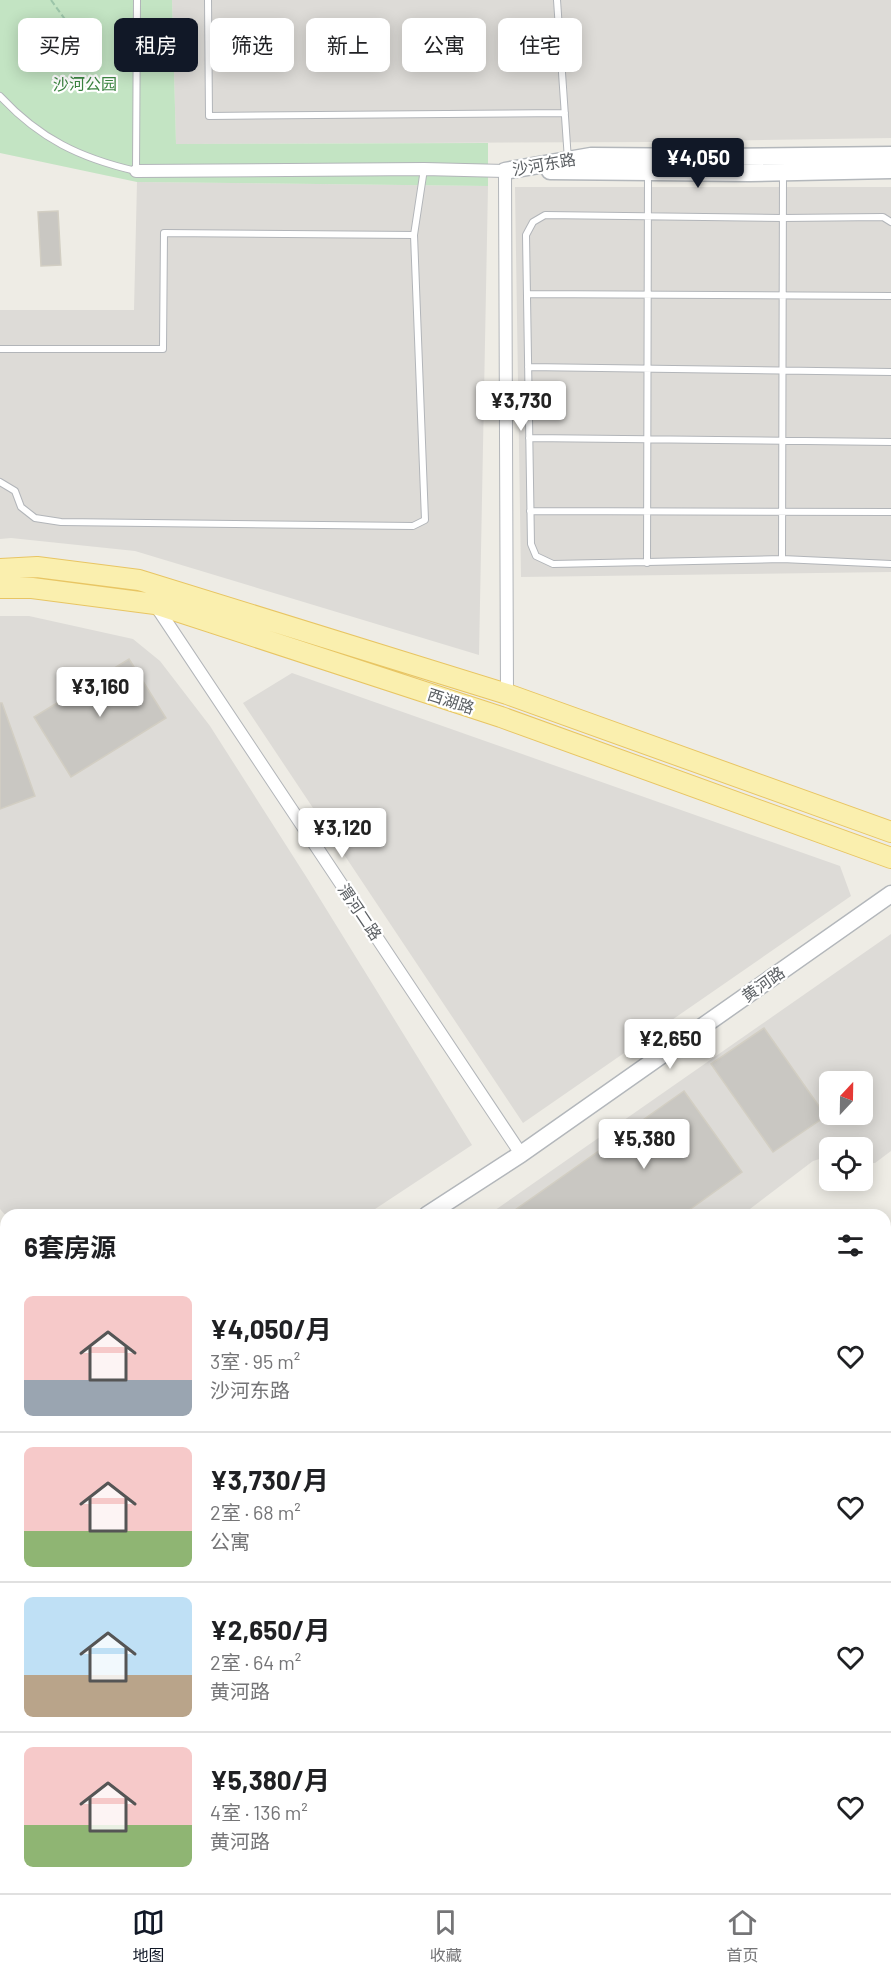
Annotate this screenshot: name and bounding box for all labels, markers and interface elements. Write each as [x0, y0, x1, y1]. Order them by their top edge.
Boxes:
chip: 买房 [18, 18, 102, 72]
chip: 租房 [114, 18, 198, 72]
chip: 筛选 [210, 18, 294, 72]
chip: 新上 [306, 18, 390, 72]
chip: 公寓 [402, 18, 486, 72]
chip: 住宅 [498, 18, 582, 72]
park label: 沙河公园 [53, 74, 117, 93]
pin: ¥4,050 [649, 138, 747, 189]
text: ¥4,050 [666, 145, 730, 169]
street label: 沙河东路 [511, 149, 577, 178]
pin: ¥3,730 [472, 381, 570, 432]
text: ¥3,730 [490, 388, 552, 412]
pin: ¥3,160 [51, 667, 149, 718]
text: ¥3,160 [70, 674, 130, 698]
street label: 西湖路 [425, 684, 477, 717]
pin: ¥3,120 [293, 808, 391, 859]
text: ¥3,120 [312, 815, 372, 839]
street label: 渭河二路 [335, 880, 386, 944]
street label: 黄河路 [738, 962, 788, 1005]
pin: ¥2,650 [621, 1019, 719, 1070]
text: ¥2,650 [638, 1026, 702, 1050]
north arrow [819, 1071, 873, 1125]
map controls [819, 1071, 873, 1191]
pin: ¥5,380 [595, 1119, 693, 1170]
text: ¥5,380 [613, 1126, 675, 1150]
button: locate [819, 1137, 873, 1191]
icon: filters [834, 1229, 867, 1262]
text: 6套房源 [24, 1231, 116, 1262]
text: ¥4,050/月 [210, 1313, 332, 1344]
icon: home [72, 1320, 144, 1392]
icon: heart [834, 1340, 867, 1373]
text: 3室 · 95 m² [210, 1349, 300, 1373]
text: 沙河东路 [210, 1378, 290, 1402]
text: ¥3,730/月 [210, 1464, 329, 1495]
icon: home [72, 1471, 144, 1543]
icon: heart [834, 1491, 867, 1524]
text: 2室 · 68 m² [210, 1500, 301, 1524]
text: 公寓 [210, 1529, 250, 1553]
text: ¥2,650/月 [210, 1614, 330, 1645]
icon: home [72, 1621, 144, 1693]
icon: heart [834, 1641, 867, 1674]
text: 2室 · 64 m² [210, 1650, 301, 1674]
text: 黄河路 [210, 1679, 270, 1703]
text: ¥5,380/月 [210, 1764, 330, 1795]
icon: home [72, 1771, 144, 1843]
icon: heart [834, 1791, 867, 1824]
text: 4室 · 136 m² [210, 1800, 308, 1824]
text: 黄河路 [210, 1829, 270, 1853]
tab: 地图 [132, 1906, 165, 1966]
tab: 收藏 [429, 1906, 462, 1966]
tab: 首页 [726, 1906, 759, 1966]

